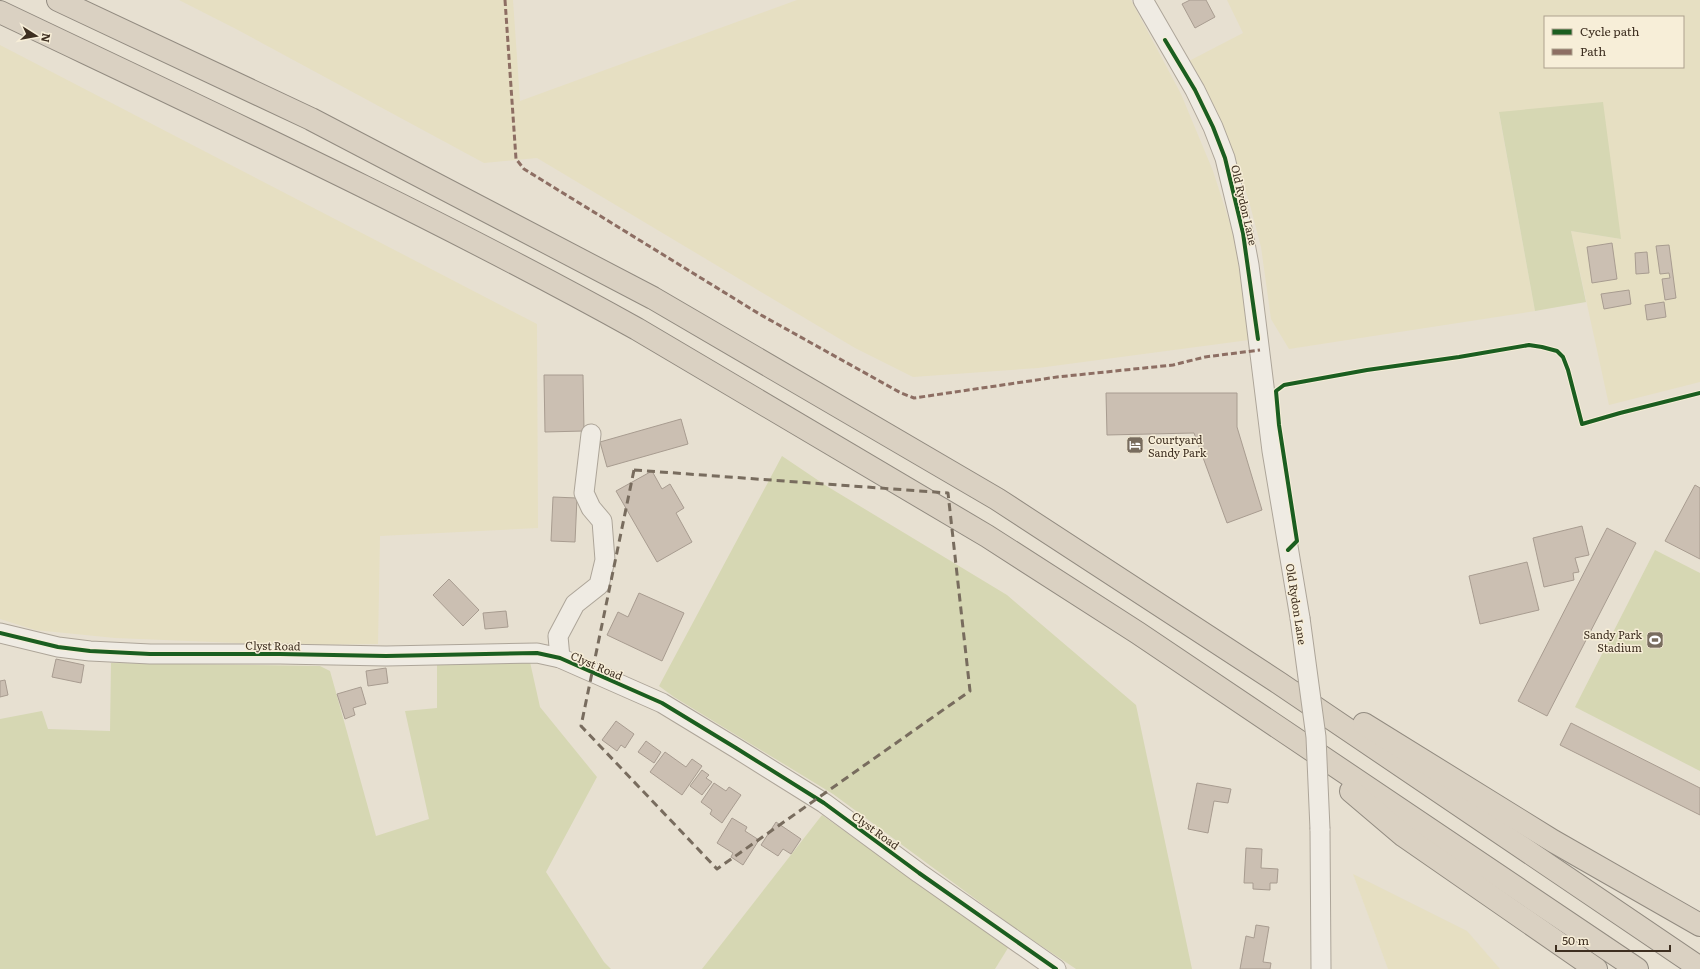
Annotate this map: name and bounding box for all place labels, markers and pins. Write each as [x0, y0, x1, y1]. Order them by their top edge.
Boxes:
place label: Courtyard Sandy Park [1148, 431, 1207, 460]
hotel icon: Courtyard Sandy Park [1125, 435, 1145, 455]
place label: Sandy Park Stadium [1583, 626, 1642, 655]
sports icon: Sandy Park Stadium [1645, 630, 1665, 650]

